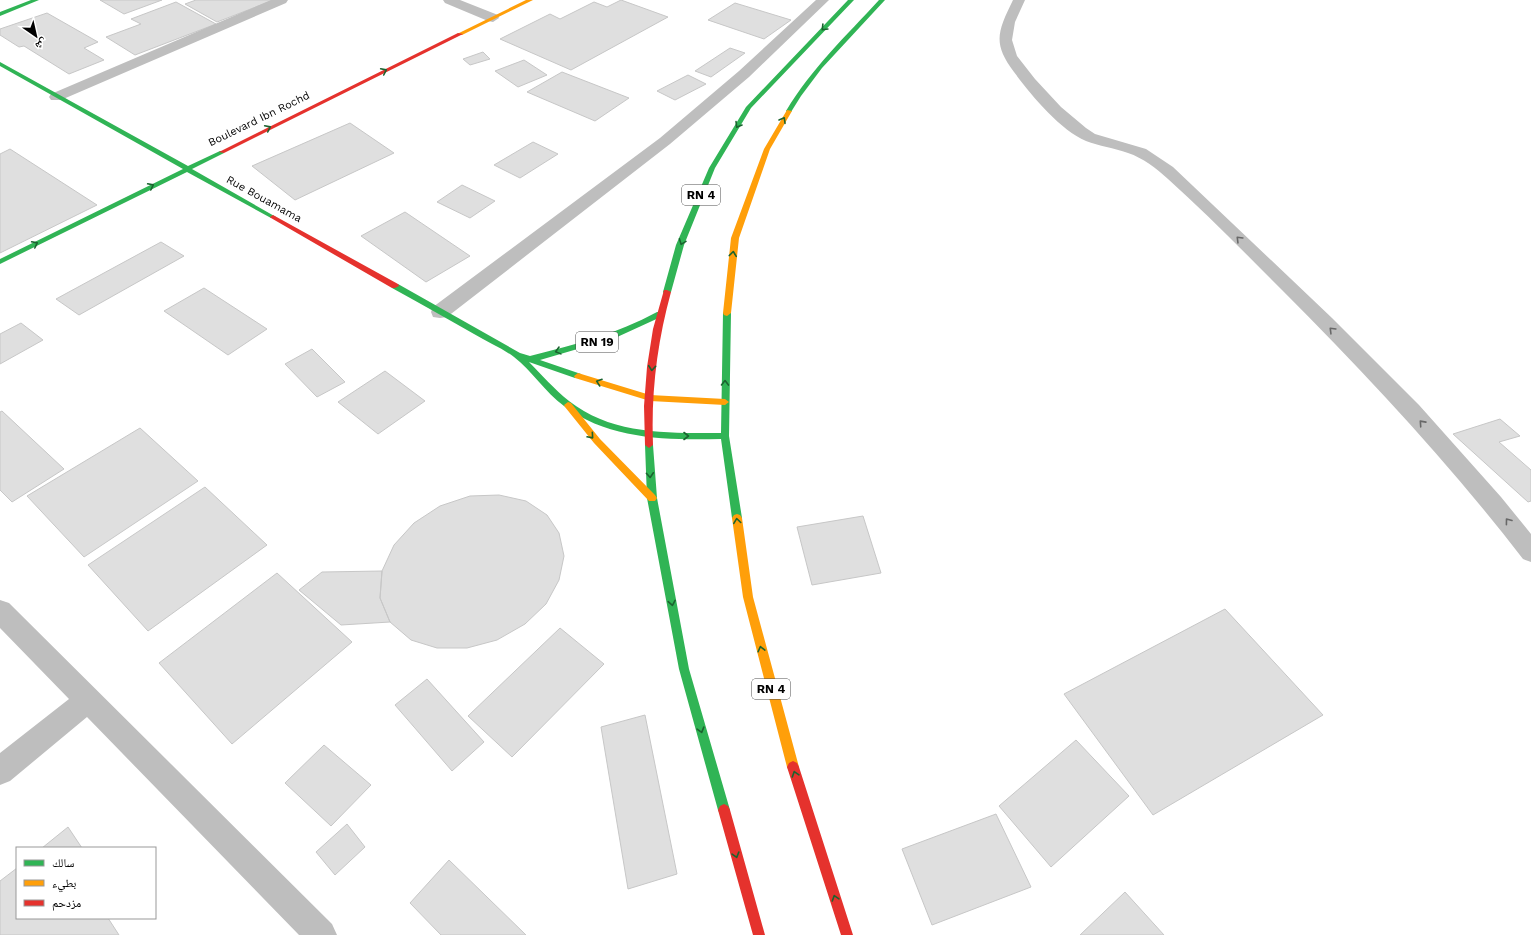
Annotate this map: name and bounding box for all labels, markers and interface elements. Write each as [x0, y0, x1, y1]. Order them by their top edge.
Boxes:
north arrow [16, 16, 56, 56]
one-way arrow [821, 23, 829, 31]
text: ش [32, 34, 50, 53]
one-way arrow [380, 68, 388, 76]
street label: Boulevard Ibn Rochd [206, 89, 312, 149]
one-way arrow [779, 117, 786, 124]
one-way arrow [735, 121, 743, 128]
one-way arrow [263, 125, 271, 133]
street label: Rue Bouamama [224, 173, 304, 225]
one-way arrow [147, 183, 154, 191]
road number: RN 4 [682, 185, 720, 205]
one-way arrow [1236, 236, 1244, 243]
one-way arrow [678, 238, 686, 245]
one-way arrow [31, 241, 38, 249]
one-way arrow [728, 251, 737, 257]
one-way arrow [1329, 327, 1337, 335]
road number: RN 19 [576, 332, 618, 352]
one-way arrow [555, 347, 562, 355]
one-way arrow [647, 365, 656, 371]
one-way arrow [596, 378, 603, 387]
one-way arrow [721, 380, 729, 386]
one-way arrow [1420, 421, 1427, 428]
one-way arrow [587, 431, 594, 438]
one-way arrow [683, 432, 689, 440]
one-way arrow [646, 472, 655, 478]
one-way arrow [733, 518, 742, 524]
one-way arrow [1505, 518, 1513, 525]
one-way arrow [667, 600, 675, 606]
one-way arrow [758, 646, 766, 652]
road number: RN 4 [752, 679, 790, 699]
one-way arrow [696, 726, 705, 733]
one-way arrow [791, 771, 800, 778]
legend [16, 847, 156, 919]
one-way arrow [732, 851, 740, 858]
text: سالك [52, 856, 74, 870]
text: بطيء [52, 876, 76, 893]
one-way arrow [831, 895, 840, 902]
text: مزدحم [52, 896, 81, 911]

